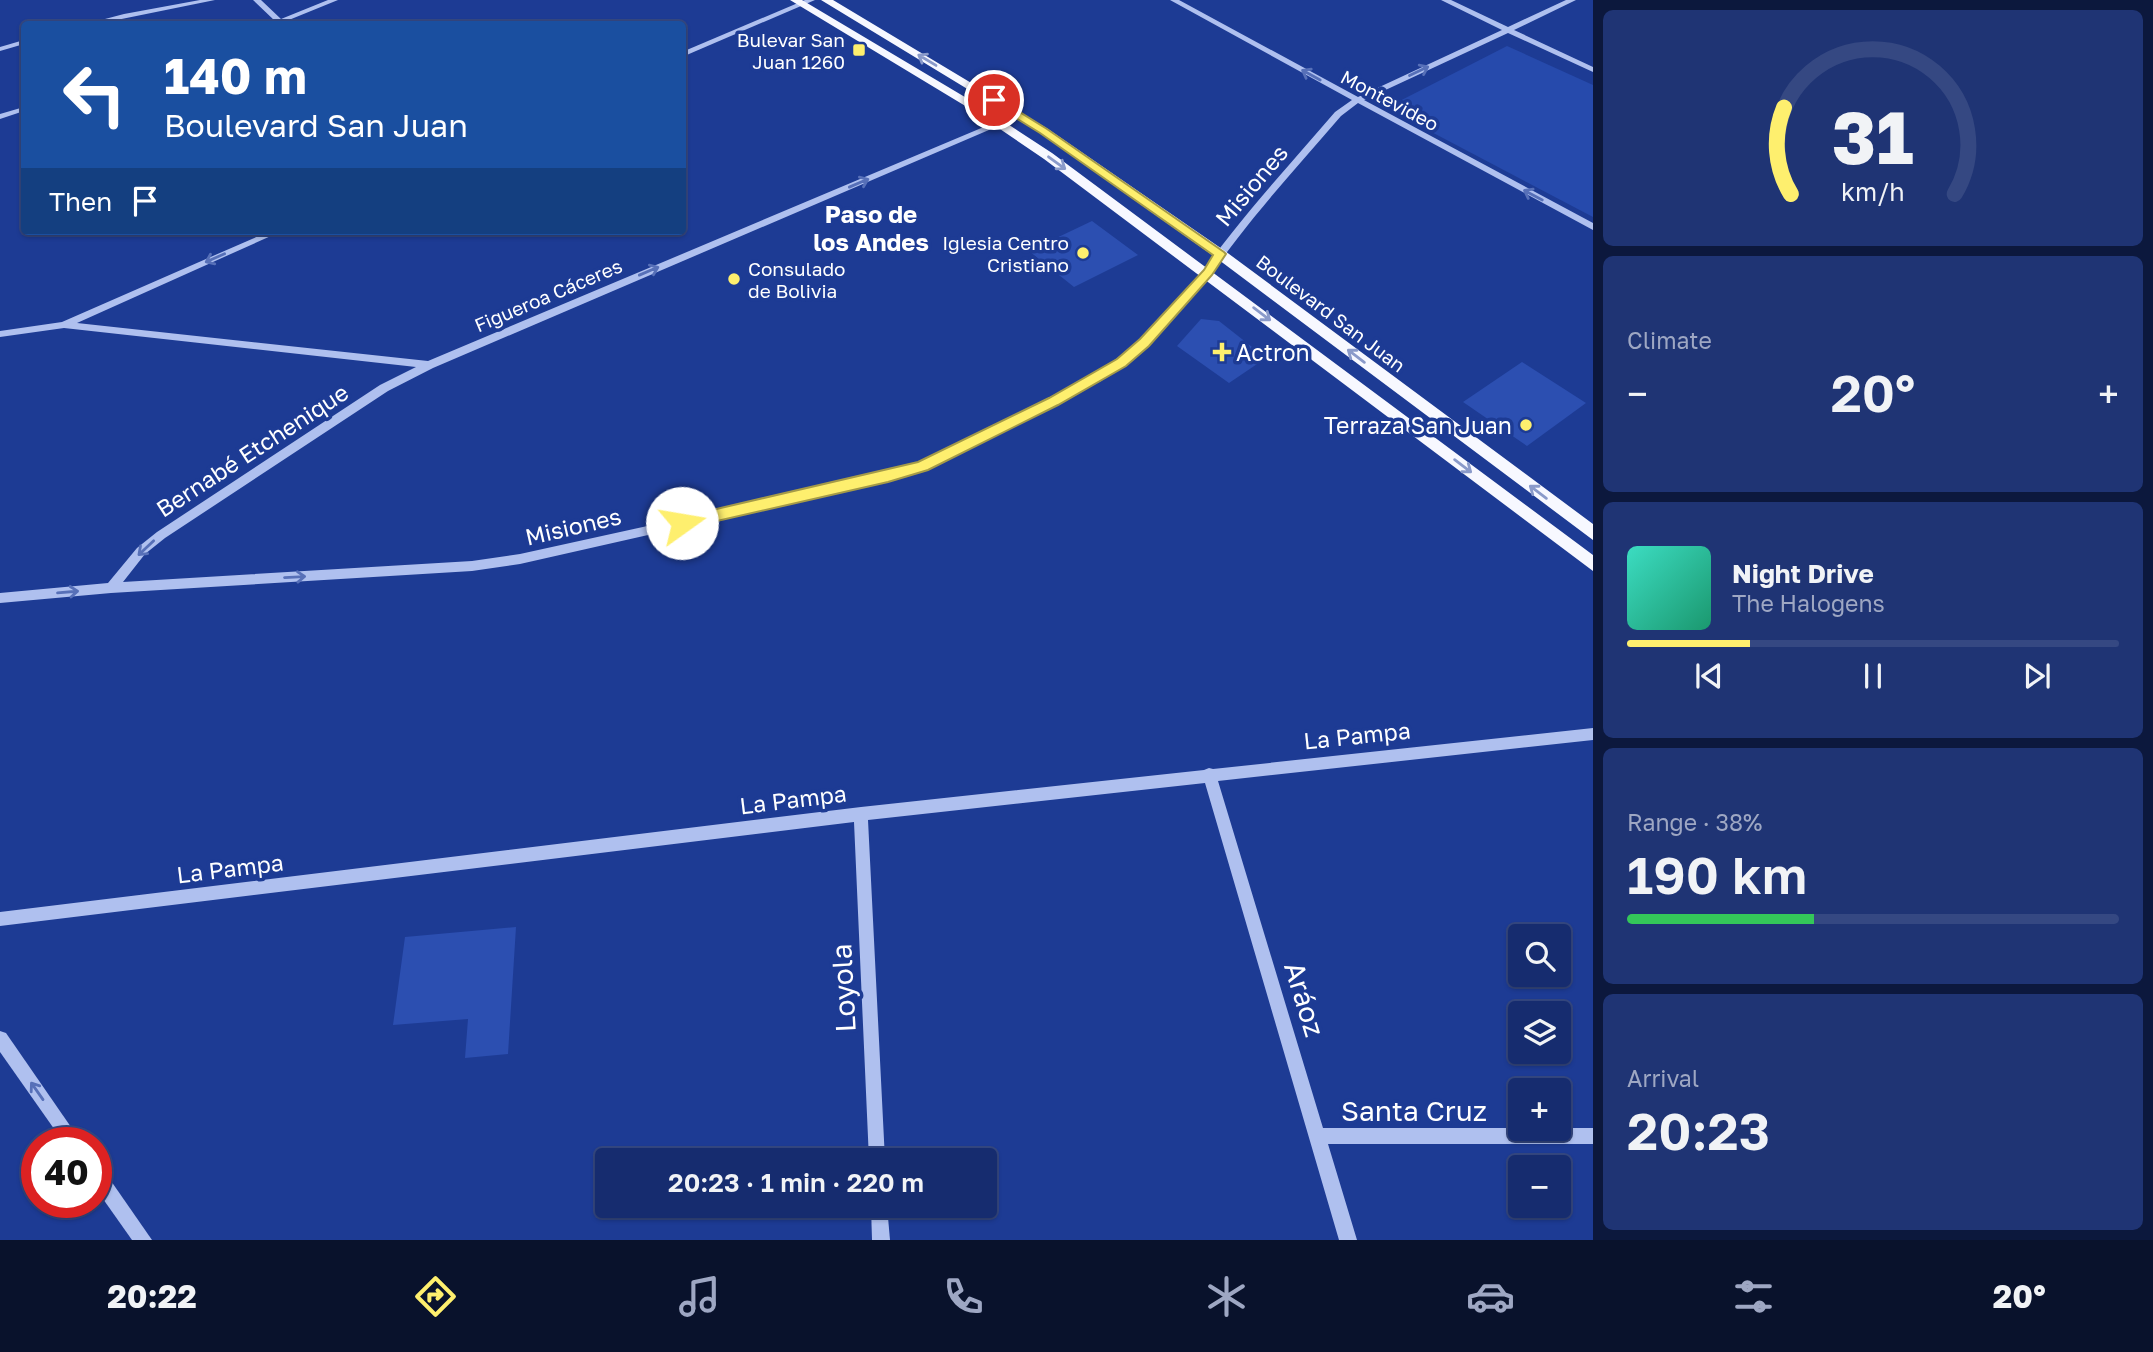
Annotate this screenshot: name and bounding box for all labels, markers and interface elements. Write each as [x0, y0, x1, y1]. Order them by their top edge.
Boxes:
place label: Bulevar San Juan 1260 [737, 28, 845, 73]
marker: Bulevar San Juan 1260 [851, 42, 867, 58]
text: 140 m [164, 46, 307, 105]
icon: left [49, 49, 140, 140]
one-way arrow [917, 53, 937, 67]
one-way arrow [1408, 64, 1429, 78]
street label: Montevideo [1337, 65, 1443, 135]
one-way arrow [1301, 68, 1322, 81]
pin [964, 70, 1024, 130]
icon: arrive [975, 81, 1013, 119]
text: 31 [1832, 93, 1914, 180]
text: Boulevard San Juan [164, 106, 468, 144]
street label: Misiones [1209, 139, 1293, 231]
one-way arrow [1047, 155, 1066, 170]
one-way arrow [848, 176, 870, 189]
text: km/h [1841, 176, 1905, 207]
icon: arrive [126, 182, 164, 220]
text: Then [49, 186, 112, 217]
one-way arrow [1523, 188, 1544, 201]
district label: Paso de los Andes [813, 199, 929, 256]
place label: Iglesia Centro Cristiano [942, 231, 1069, 276]
marker: Iglesia Centro Cristiano [1075, 245, 1091, 261]
street label: Boulevard San Juan [1252, 250, 1410, 376]
one-way arrow [205, 252, 226, 265]
street label: Figueroa Cáceres [471, 254, 625, 336]
place label: Consulado de Bolivia [748, 257, 845, 302]
one-way arrow [638, 264, 660, 277]
marker: Consulado de Bolivia [726, 271, 742, 287]
one-way arrow [1252, 306, 1271, 321]
text: Climate [1627, 326, 1712, 354]
place label: Actron [1236, 338, 1310, 366]
marker: Actron [1214, 344, 1230, 360]
one-way arrow [1347, 349, 1366, 363]
text: 20° [1831, 361, 1915, 423]
text: − [1627, 371, 1648, 416]
text: + [2098, 371, 2119, 416]
street label: Bernabé Etchenique [151, 378, 353, 522]
place label: Terraza San Juan [1324, 411, 1512, 439]
marker: Terraza San Juan [1518, 417, 1534, 433]
one-way arrow [1453, 459, 1472, 473]
one-way arrow [1529, 485, 1548, 500]
position arrow [645, 486, 719, 560]
street label: Misiones [522, 501, 624, 551]
one-way arrow [137, 540, 155, 556]
text: Night Drive [1732, 558, 1874, 589]
one-way arrow [283, 570, 306, 583]
one-way arrow [56, 585, 79, 598]
text: The Halogens [1732, 589, 1885, 617]
icon: previous [1690, 657, 1728, 695]
icon: pause [1854, 657, 1892, 695]
icon: next [2018, 657, 2056, 695]
street label: La Pampa [1302, 715, 1412, 755]
street label: La Pampa [738, 779, 848, 819]
text: Range · 38% [1627, 808, 1762, 836]
text: 190 km [1627, 843, 1807, 905]
street label: La Pampa [175, 848, 285, 888]
map controls [1508, 924, 1571, 1218]
button: search [1508, 924, 1571, 987]
street label: Loyola [824, 943, 862, 1033]
street label: Aráoz [1278, 958, 1332, 1040]
button: layers [1508, 1001, 1571, 1064]
text: Arrival [1627, 1064, 1699, 1092]
button: + [1508, 1078, 1571, 1141]
one-way arrow [30, 1082, 44, 1101]
street label: Santa Cruz [1341, 1094, 1487, 1127]
text: 20:23 [1627, 1099, 1770, 1161]
speed limit sign: 40 [21, 1127, 112, 1218]
button: − [1508, 1155, 1571, 1218]
text: 20:23 · 1 min · 220 m [668, 1167, 924, 1198]
icon: directions [411, 1272, 460, 1321]
icon: music [675, 1272, 724, 1321]
icon: phone [939, 1272, 988, 1321]
icon: climate [1202, 1272, 1251, 1321]
icon: car [1466, 1272, 1515, 1321]
icon: filters [1729, 1272, 1778, 1321]
text: 20:22 [107, 1277, 197, 1315]
text: 20° [1993, 1277, 2046, 1315]

